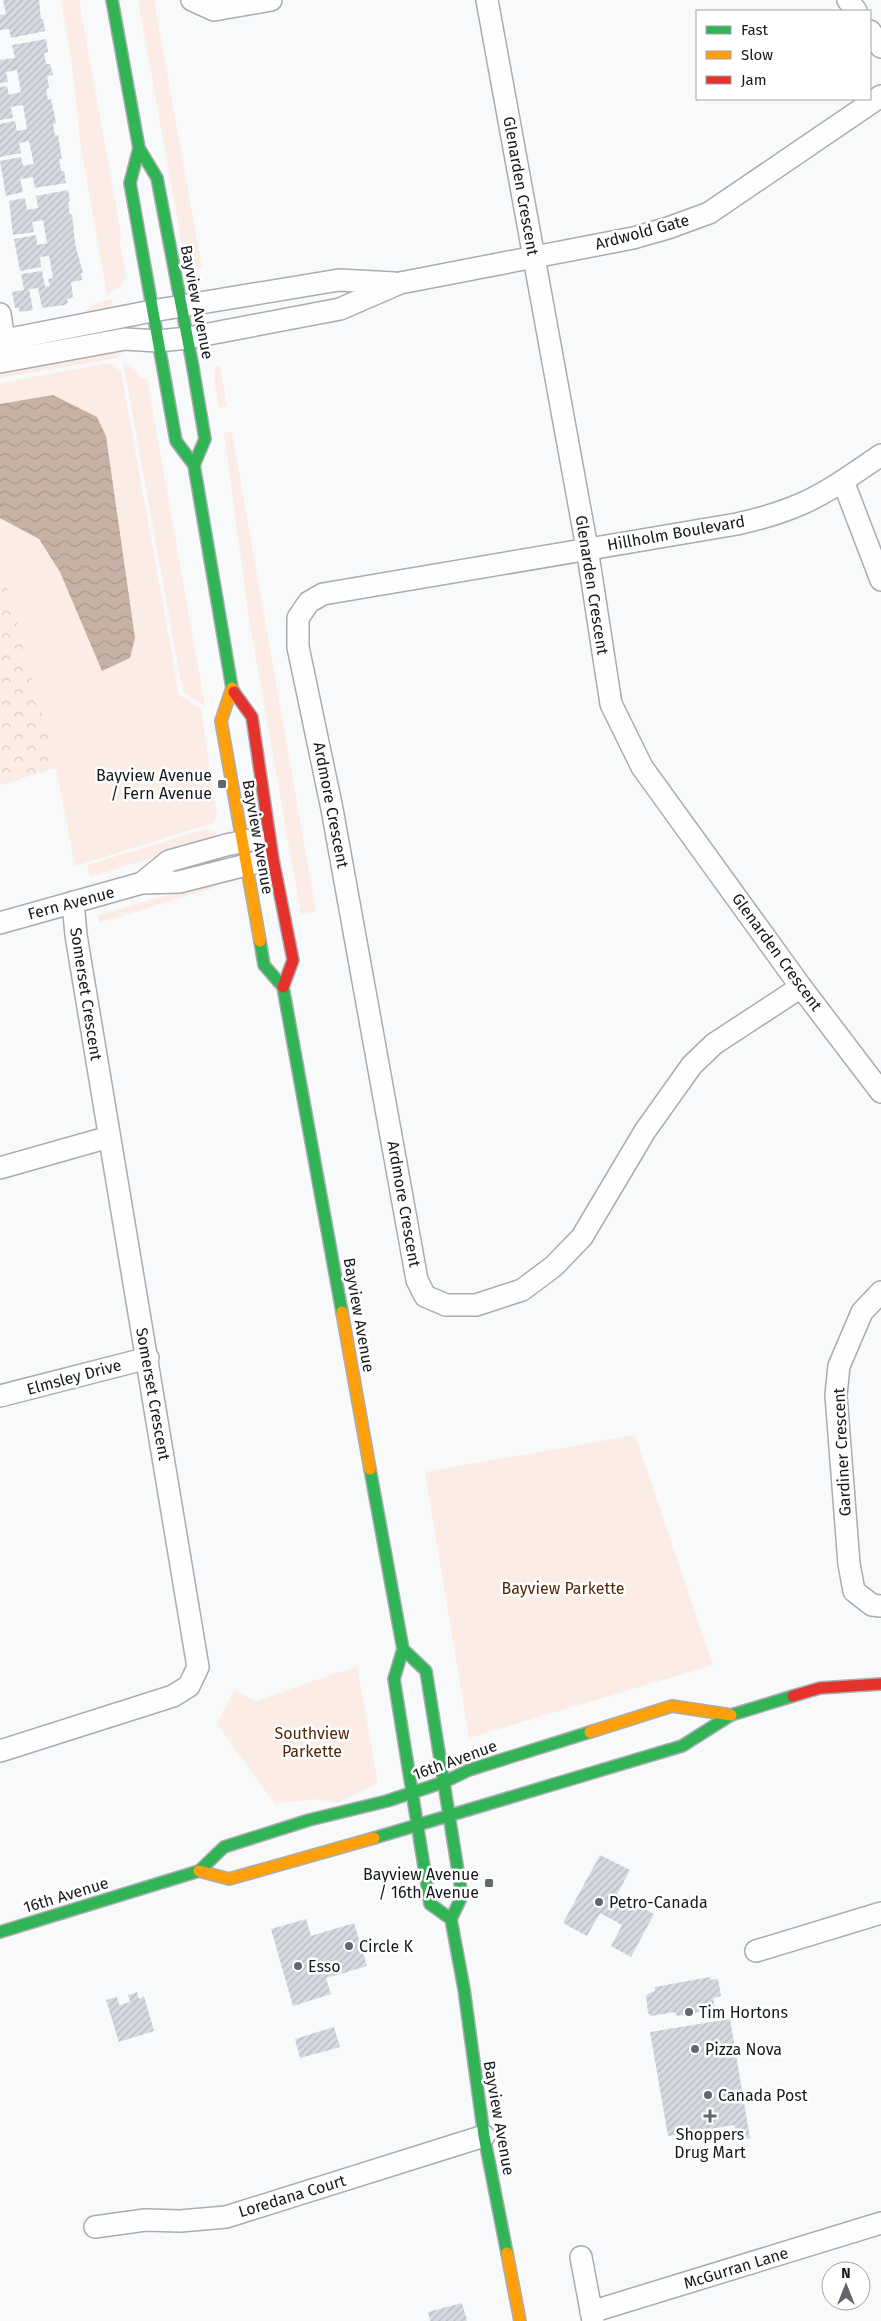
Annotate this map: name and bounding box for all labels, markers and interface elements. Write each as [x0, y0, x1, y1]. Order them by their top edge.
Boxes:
legend [696, 10, 871, 100]
text: Fast [741, 21, 768, 39]
text: Slow [741, 46, 773, 64]
text: Jam [741, 71, 767, 89]
street label: Glenarden Crescent [499, 115, 543, 257]
street label: Ardwold Gate [593, 210, 691, 254]
street label: Bayview Avenue [177, 243, 217, 361]
street label: Hillholm Boulevard [606, 512, 746, 554]
street label: Glenarden Crescent [572, 514, 612, 656]
street label: Ardmore Crescent [309, 740, 353, 870]
place label: Bayview Avenue / Fern Avenue [96, 766, 212, 803]
marker: Bayview Avenue / Fern Avenue [216, 778, 228, 790]
street label: Bayview Avenue [239, 778, 277, 896]
street label: Fern Avenue [26, 882, 116, 924]
street label: Glenarden Crescent [728, 889, 826, 1015]
street label: Somerset Crescent [66, 926, 106, 1062]
street label: Ardmore Crescent [384, 1139, 425, 1269]
street label: Bayview Avenue [340, 1256, 378, 1374]
street label: Somerset Crescent [132, 1326, 174, 1462]
street label: Elmsley Drive [25, 1355, 123, 1399]
street label: Gardiner Crescent [829, 1387, 855, 1517]
park label: Bayview Parkette [502, 1579, 624, 1598]
park label: Southview Parkette [275, 1724, 350, 1761]
street label: 16th Avenue [410, 1736, 500, 1784]
place label: Bayview Avenue / 16th Avenue [363, 1865, 479, 1902]
street label: 16th Avenue [21, 1873, 111, 1917]
marker: Bayview Avenue / 16th Avenue [483, 1877, 495, 1889]
place label: Petro-Canada [609, 1893, 708, 1912]
marker: Petro-Canada [593, 1896, 605, 1908]
place label: Circle K [359, 1937, 413, 1956]
marker: Circle K [343, 1940, 355, 1952]
place label: Esso [308, 1957, 341, 1976]
marker: Esso [292, 1960, 304, 1972]
place label: Tim Hortons [699, 2003, 788, 2022]
marker: Tim Hortons [683, 2006, 695, 2018]
place label: Pizza Nova [705, 2040, 782, 2059]
marker: Pizza Nova [689, 2043, 701, 2055]
street label: Bayview Avenue [480, 2059, 518, 2177]
place label: Canada Post [718, 2086, 808, 2105]
marker: Canada Post [702, 2089, 714, 2101]
marker: Shoppers Drug Mart [704, 2110, 716, 2122]
place label: Shoppers Drug Mart [674, 2125, 746, 2162]
street label: Loredana Court [236, 2171, 348, 2221]
street label: McGurran Lane [681, 2243, 791, 2293]
north arrow [821, 2261, 871, 2311]
text: N [841, 2265, 851, 2282]

